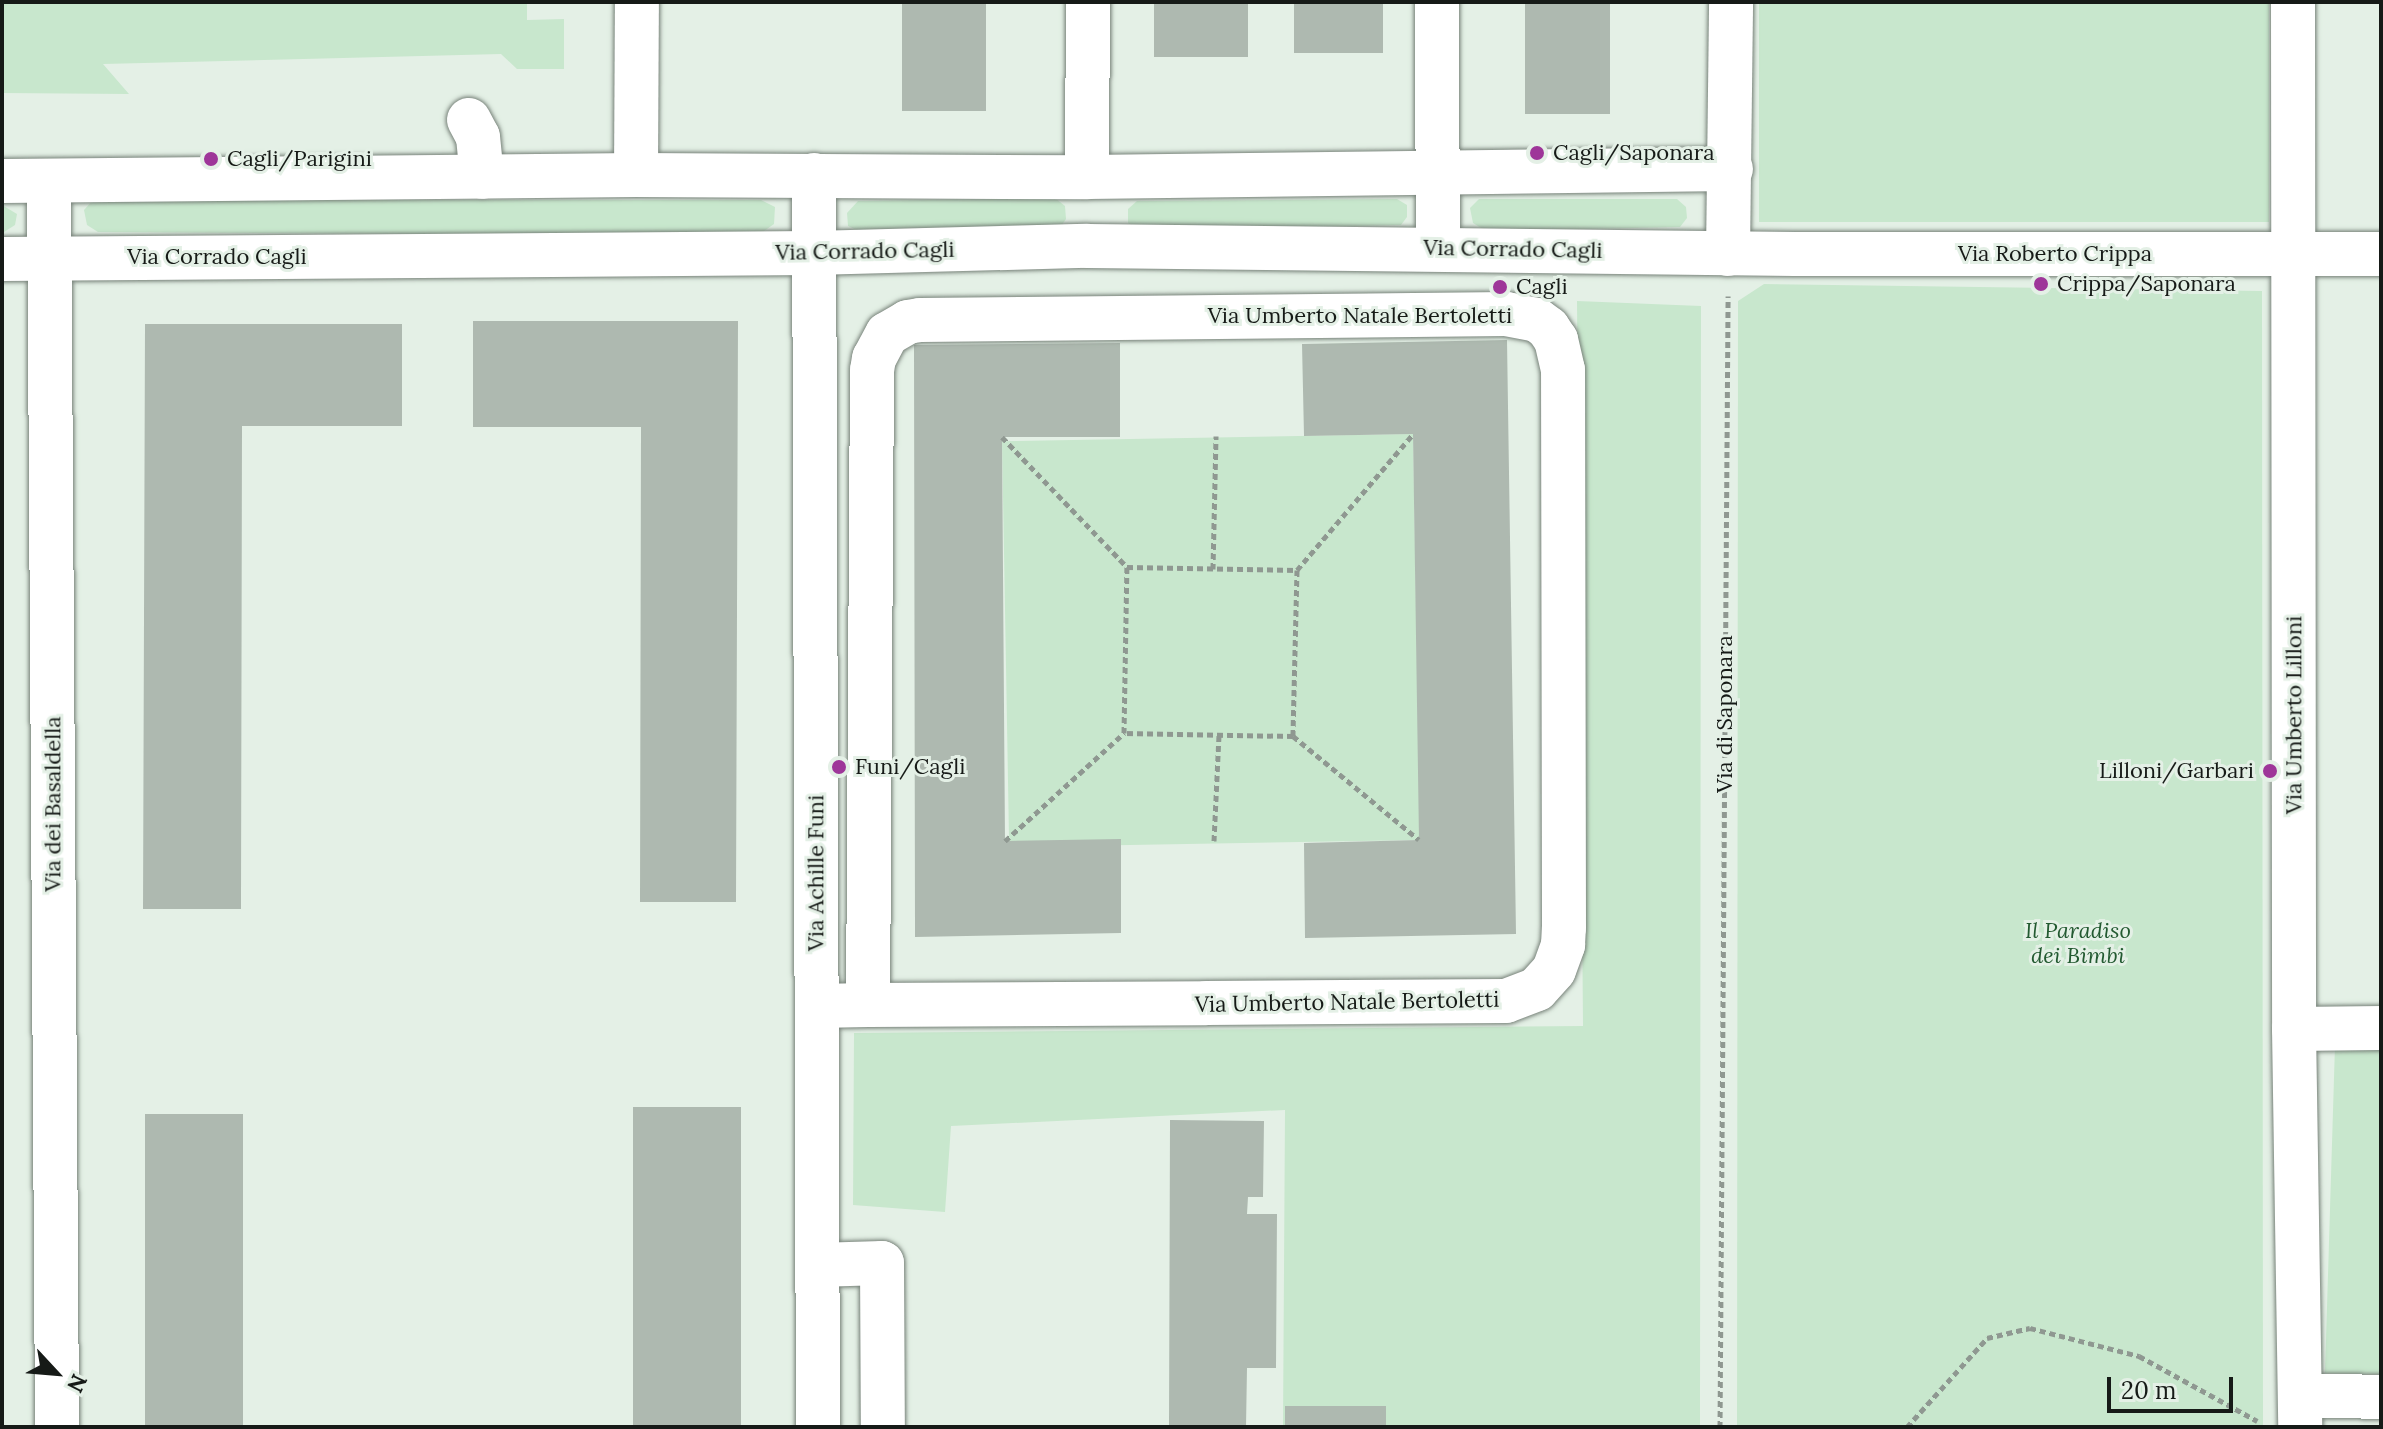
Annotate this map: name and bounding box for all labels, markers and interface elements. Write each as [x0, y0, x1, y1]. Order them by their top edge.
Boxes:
place label: Cagli/Saponara [1553, 140, 1715, 166]
marker: Cagli/Saponara [1528, 144, 1546, 162]
place label: Cagli/Parigini [227, 146, 372, 172]
marker: Cagli/Parigini [202, 150, 220, 168]
street label: Via Corrado Cagli [1423, 234, 1603, 264]
street label: Via Corrado Cagli [775, 236, 955, 266]
street label: Via Roberto Crippa [1958, 241, 2152, 267]
street label: Via Corrado Cagli [127, 244, 307, 270]
place label: Crippa/Saponara [2057, 271, 2236, 297]
place label: Cagli [1516, 274, 1568, 300]
marker: Crippa/Saponara [2032, 275, 2050, 293]
marker: Cagli [1491, 278, 1509, 296]
street label: Via Umberto Natale Bertoletti [1208, 303, 1512, 329]
street label: Via Umberto Lilloni [2281, 616, 2307, 814]
street label: Via di Saponara [1712, 635, 1738, 793]
street label: Via dei Basaldella [40, 716, 66, 892]
place label: Funi/Cagli [855, 754, 965, 780]
marker: Funi/Cagli [830, 758, 848, 776]
place label: Lilloni/Garbari [2099, 758, 2254, 784]
marker: Lilloni/Garbari [2261, 762, 2279, 780]
street label: Via Achille Funi [803, 795, 829, 951]
park label: Il Paradiso dei Bimbi [2025, 917, 2131, 968]
street label: Via Umberto Natale Bertoletti [1195, 986, 1499, 1018]
north arrow [16, 1333, 96, 1413]
scale bar [2111, 1361, 2237, 1411]
text: N [61, 1370, 94, 1397]
text: 20 m [2121, 1375, 2177, 1406]

